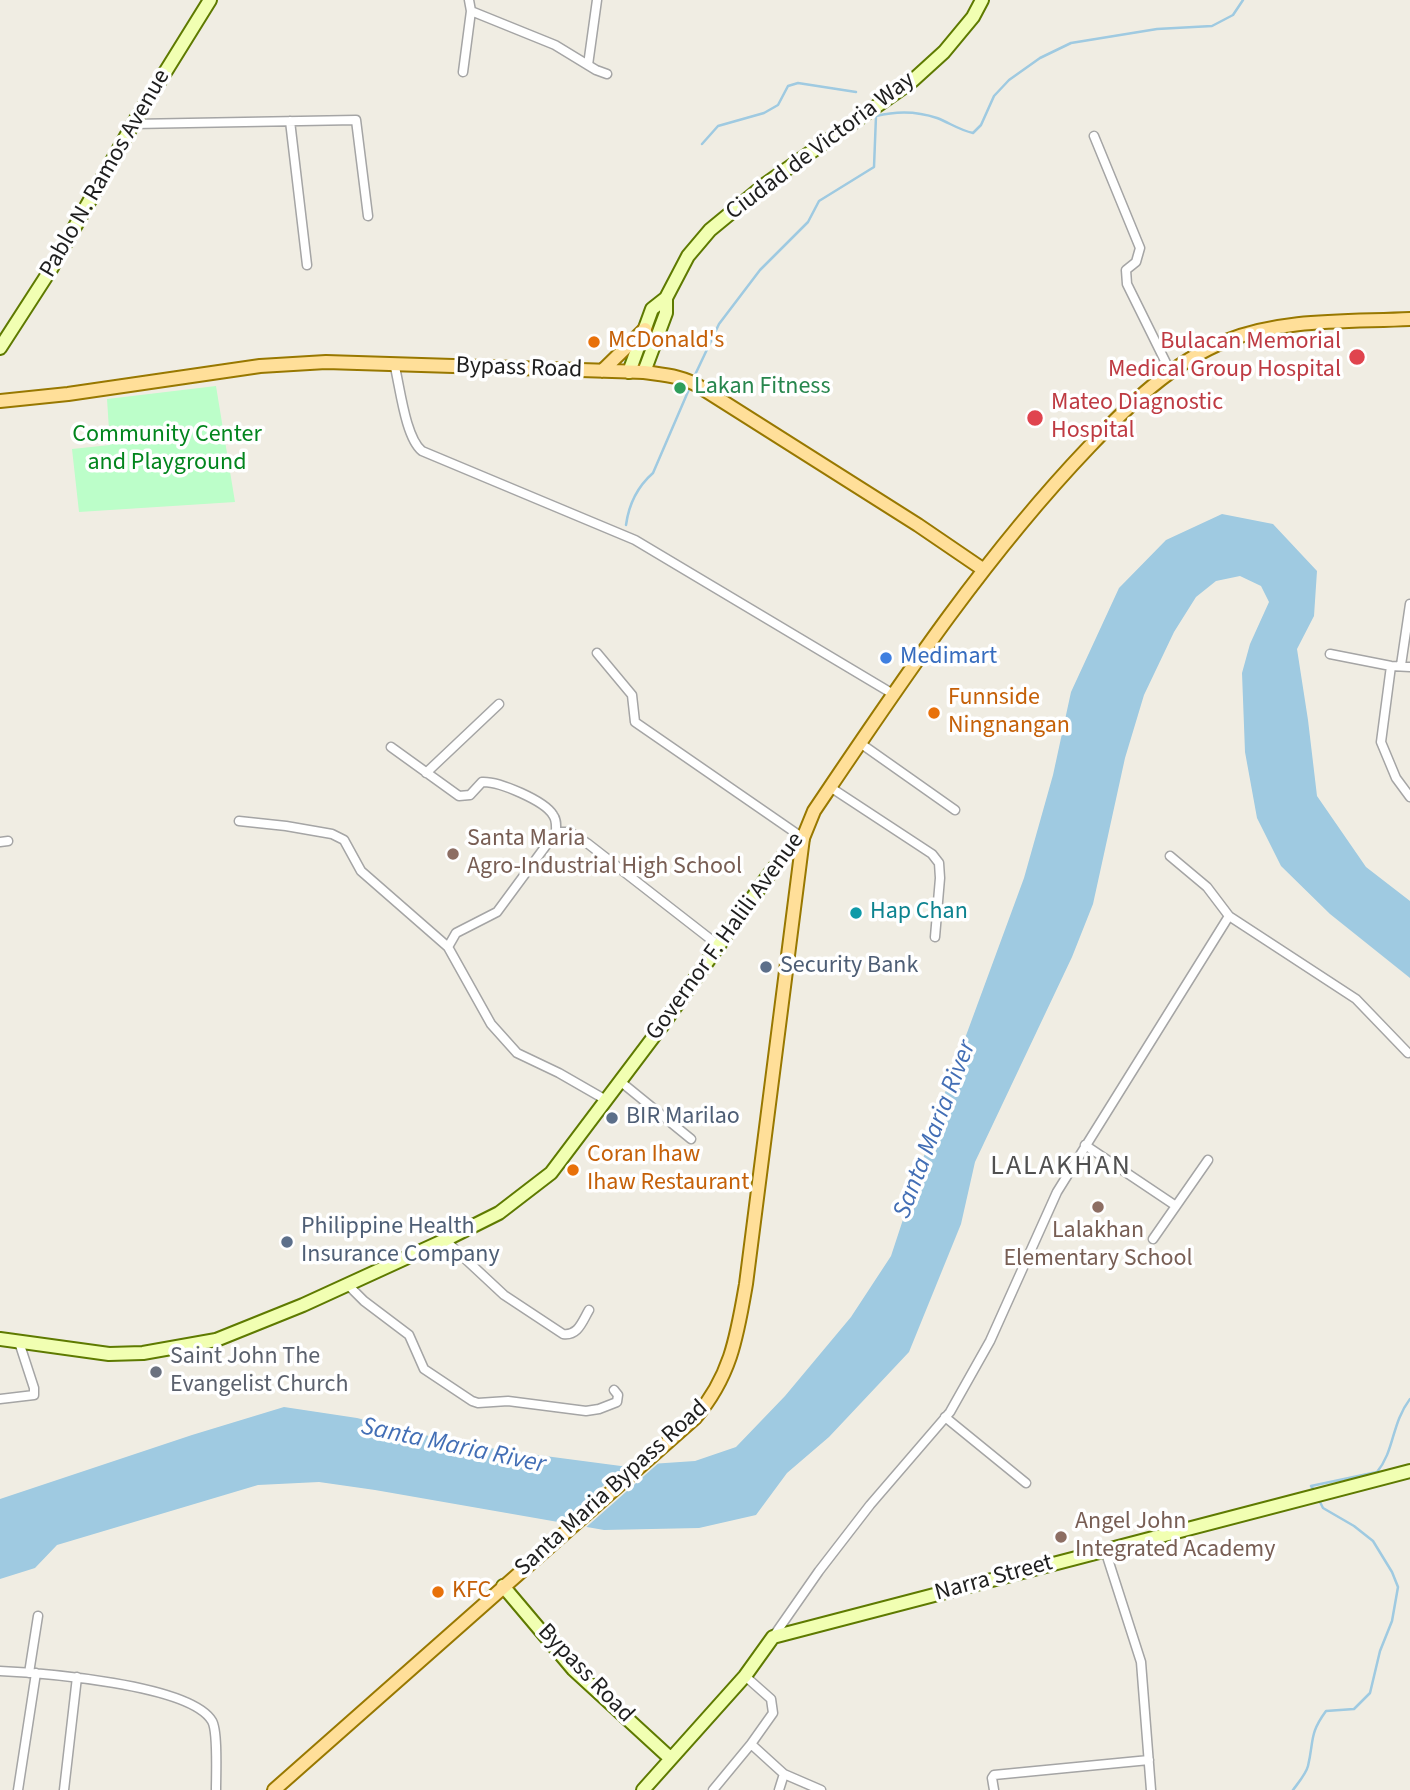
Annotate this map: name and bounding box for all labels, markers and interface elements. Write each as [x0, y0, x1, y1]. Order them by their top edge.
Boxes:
street label: Pablo N. Ramos Avenue [35, 65, 177, 283]
street label: Ciudad de Victoria Way [721, 67, 921, 227]
place label: McDonald's [608, 328, 724, 356]
place label: Bulacan Memorial Medical Group Hospital [1108, 329, 1341, 385]
marker: McDonald's [586, 334, 602, 350]
marker: Bulacan Memorial Medical Group Hospital [1347, 347, 1367, 367]
street label: Bypass Road [455, 352, 583, 386]
place label: Lakan Fitness [694, 374, 830, 402]
marker: Lakan Fitness [672, 380, 688, 396]
place label: Mateo Diagnostic Hospital [1051, 390, 1223, 446]
marker: Mateo Diagnostic Hospital [1025, 408, 1045, 428]
park label: Community Center and Playground [72, 422, 262, 478]
place label: Medimart [900, 644, 997, 672]
marker: Medimart [878, 650, 894, 666]
place label: Funnside Ningnangan [948, 685, 1070, 741]
marker: Funnside Ningnangan [926, 705, 942, 721]
place label: Santa Maria Agro-Industrial High School [467, 826, 742, 882]
street label: Governor F. Halili Avenue [641, 827, 811, 1047]
marker: Santa Maria Agro-Industrial High School [445, 846, 461, 862]
place label: Hap Chan [870, 899, 968, 927]
marker: Hap Chan [848, 905, 864, 921]
place label: Security Bank [780, 953, 918, 981]
marker: Security Bank [758, 959, 774, 975]
water label: Santa Maria River [888, 1037, 984, 1223]
place label: BIR Marilao [626, 1104, 740, 1132]
marker: BIR Marilao [604, 1110, 620, 1126]
place label: Coran Ihaw Ihaw Restaurant [587, 1142, 749, 1198]
district label: LALAKHAN [991, 1151, 1131, 1185]
marker: Coran Ihaw Ihaw Restaurant [565, 1162, 581, 1178]
marker: Lalakhan Elementary School [1090, 1199, 1106, 1215]
place label: Philippine Health Insurance Company [301, 1214, 500, 1270]
place label: Lalakhan Elementary School [1003, 1218, 1193, 1274]
marker: Philippine Health Insurance Company [279, 1234, 295, 1250]
place label: Saint John The Evangelist Church [170, 1344, 348, 1400]
marker: Saint John The Evangelist Church [148, 1364, 164, 1380]
street label: Santa Maria Bypass Road [510, 1395, 714, 1583]
water label: Santa Maria River [358, 1412, 548, 1482]
place label: Angel John Integrated Academy [1075, 1509, 1275, 1565]
marker: Angel John Integrated Academy [1053, 1529, 1069, 1545]
street label: Narra Street [932, 1549, 1056, 1609]
place label: KFC [452, 1578, 491, 1606]
marker: KFC [430, 1584, 446, 1600]
street label: Bypass Road [531, 1618, 639, 1730]

